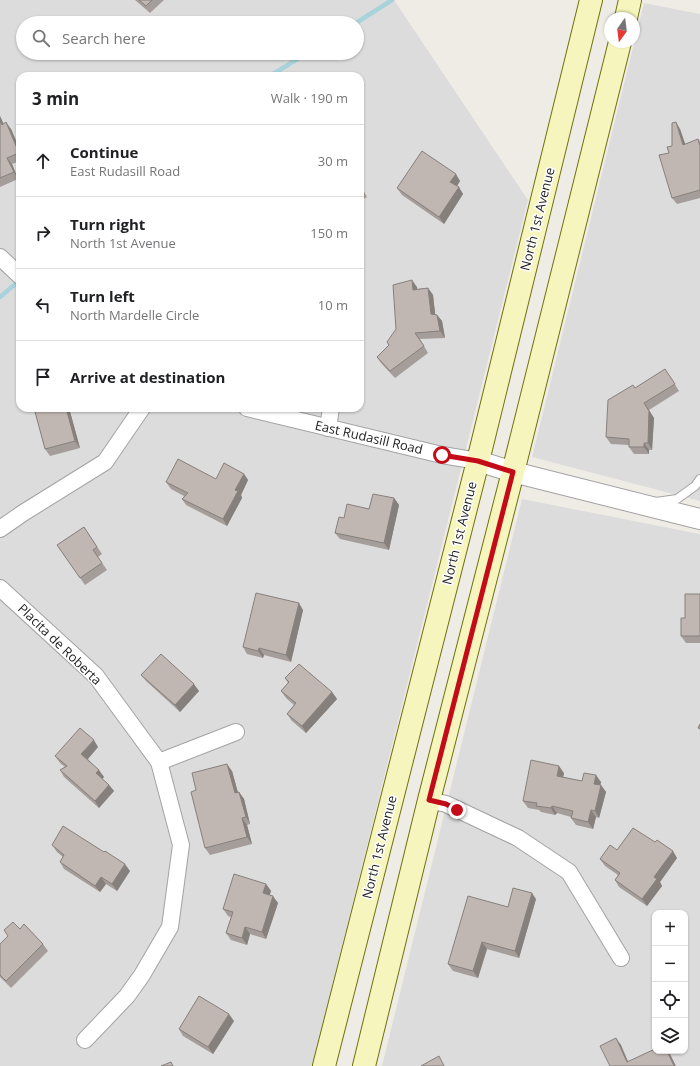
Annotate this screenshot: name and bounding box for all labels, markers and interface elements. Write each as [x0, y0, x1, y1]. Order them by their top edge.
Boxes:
north arrow [604, 12, 640, 48]
search box [16, 16, 364, 60]
icon: search [30, 27, 52, 49]
text: Search here [62, 28, 146, 48]
text: 3 min [32, 87, 79, 110]
text: Walk · 190 m [271, 89, 348, 107]
text: Continue [70, 142, 138, 162]
icon: ahead [32, 150, 54, 172]
text: 30 m [318, 152, 348, 170]
text: East Rudasill Road [70, 162, 180, 180]
street label: North 1st Avenue [515, 165, 559, 273]
text: Turn right [70, 214, 145, 234]
icon: right [32, 222, 54, 244]
text: 150 m [310, 224, 348, 242]
text: North 1st Avenue [70, 234, 176, 252]
text: Turn left [70, 286, 135, 306]
icon: left [32, 294, 54, 316]
text: 10 m [318, 296, 348, 314]
text: North Mardelle Circle [70, 306, 199, 324]
icon: arrive [32, 366, 54, 388]
text: Arrive at destination [70, 367, 225, 387]
street label: East Rudasill Road [313, 416, 425, 458]
route start [433, 446, 451, 464]
street label: North 1st Avenue [437, 479, 481, 587]
street label: Placita de Roberta [14, 599, 106, 689]
street label: North 1st Avenue [357, 793, 401, 901]
route end [448, 801, 466, 819]
map controls [652, 910, 688, 1054]
button: + [652, 910, 688, 946]
button: − [652, 946, 688, 982]
button: locate [652, 982, 688, 1018]
button: layers [652, 1018, 688, 1054]

